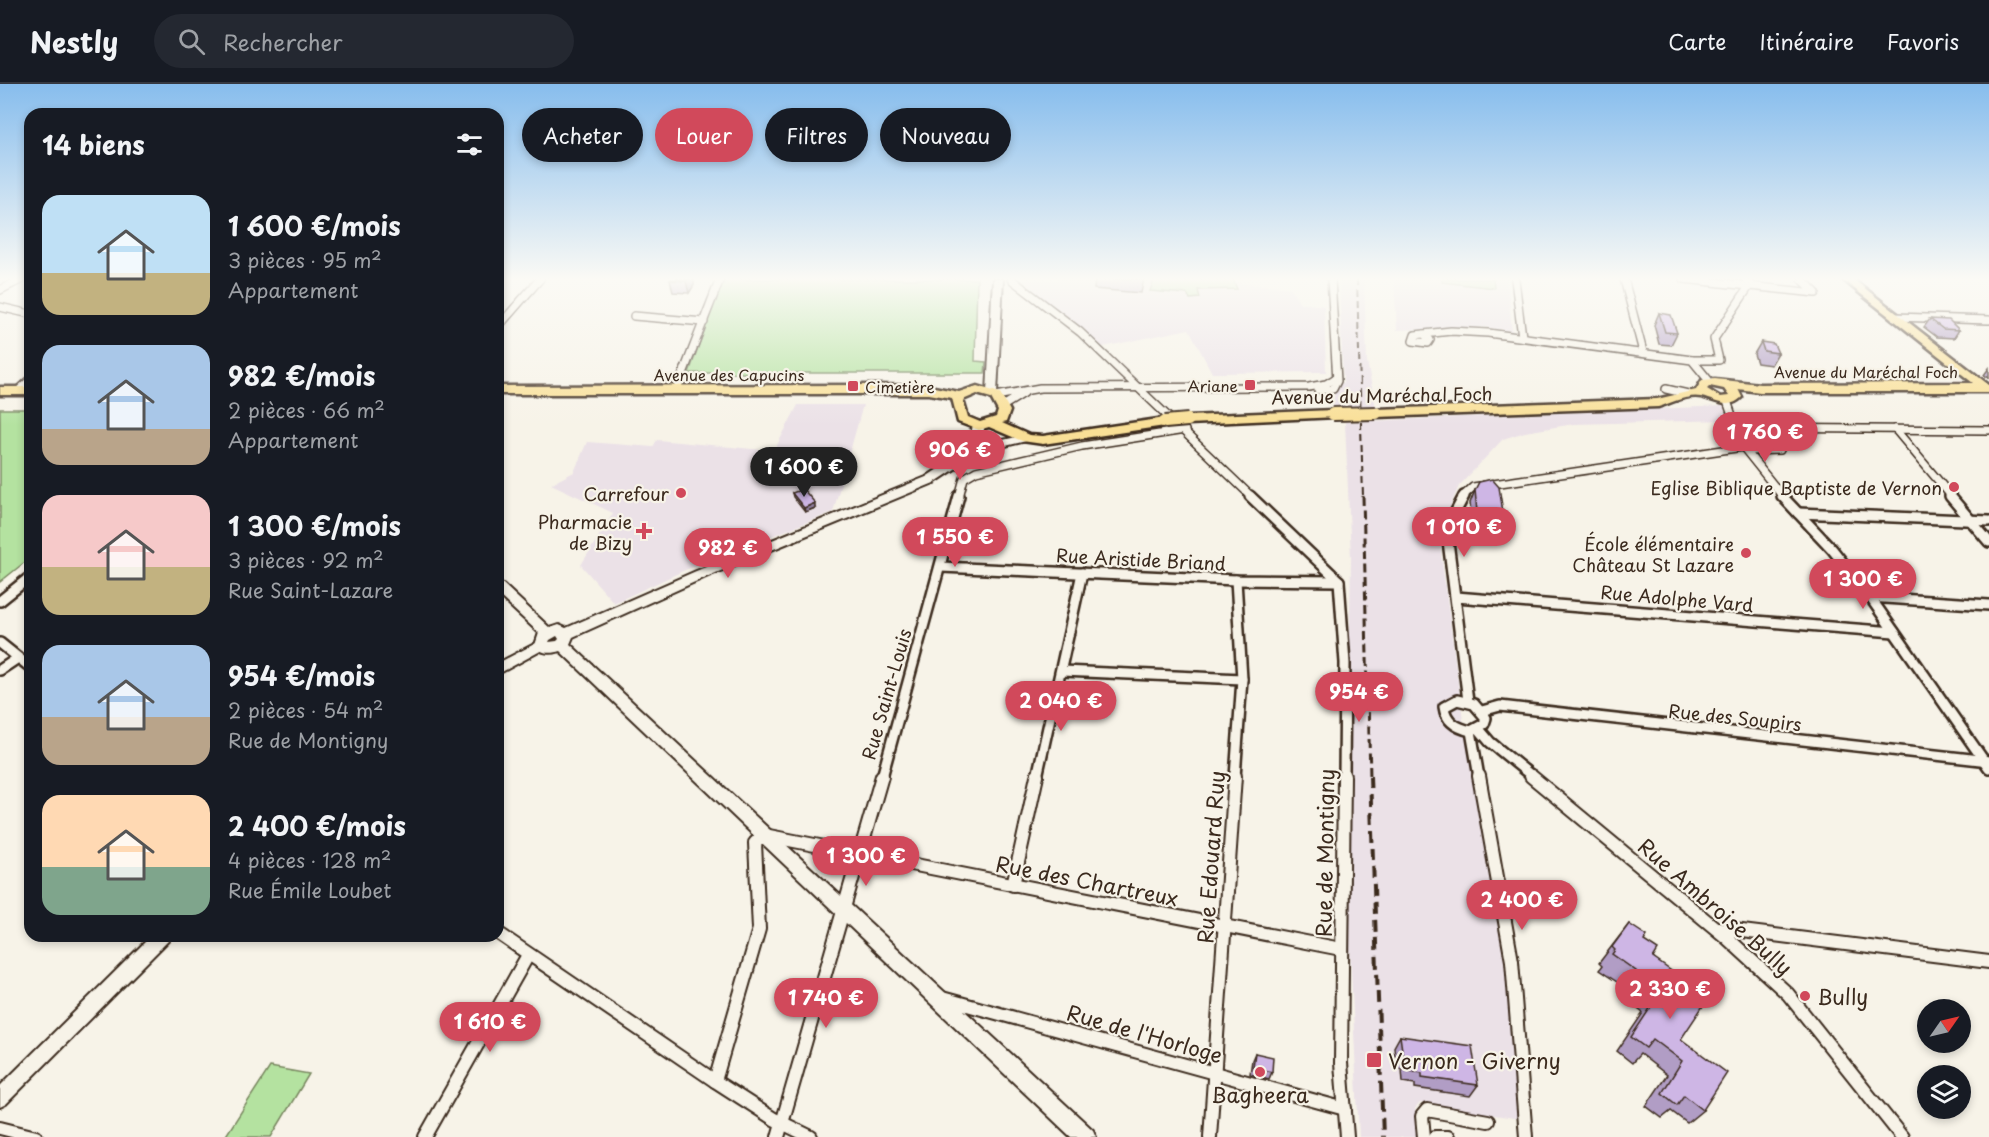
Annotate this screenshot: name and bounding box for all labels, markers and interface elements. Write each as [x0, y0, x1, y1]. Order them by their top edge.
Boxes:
search box [154, 14, 574, 68]
text: Nestly [30, 20, 118, 63]
icon: search [175, 25, 208, 58]
text: Rechercher [223, 25, 342, 58]
text: Carte [1668, 25, 1727, 57]
text: Itinéraire [1760, 25, 1854, 57]
text: Favoris [1887, 25, 1959, 57]
chip: Acheter [522, 108, 643, 162]
chip: Louer [655, 108, 753, 162]
chip: Filtres [765, 108, 868, 162]
chip: Nouveau [880, 108, 1011, 162]
text: 14 biens [42, 125, 145, 164]
icon: filters [453, 128, 486, 161]
text: 1 600 €/mois [228, 206, 401, 245]
icon: home [90, 219, 162, 291]
text: 3 pièces · 95 m² [228, 245, 382, 275]
text: Appartement [228, 275, 358, 305]
text: 982 €/mois [228, 356, 375, 395]
street label: Avenue du Maréchal Foch [1774, 360, 1958, 383]
street label: Avenue des Capucins [654, 363, 804, 386]
icon: home [90, 369, 162, 441]
place label: Ariane [1188, 374, 1238, 397]
place label: Cimetière [865, 375, 935, 398]
marker: Ariane [1243, 378, 1257, 392]
marker: Cimetière [846, 379, 860, 393]
street label: Avenue du Maréchal Foch [1271, 380, 1493, 410]
text: 2 pièces · 66 m² [228, 395, 385, 425]
pin: 1 760 € [1710, 412, 1820, 463]
text: 1 760 € [1727, 416, 1803, 446]
text: Appartement [228, 425, 358, 455]
pin: 906 € [918, 430, 1002, 481]
text: 906 € [929, 434, 991, 464]
pin: 1 600 € [749, 447, 859, 498]
text: 1 600 € [764, 451, 844, 481]
place label: Eglise Biblique Baptiste de Vernon [1650, 474, 1942, 501]
place label: Carrefour [584, 480, 670, 507]
marker: Eglise Biblique Baptiste de Vernon [1947, 480, 1961, 494]
marker: Carrefour [674, 486, 688, 500]
text: 1 300 €/mois [228, 506, 401, 545]
pin: 1 010 € [1409, 507, 1519, 558]
place label: Pharmacie de Bizy [538, 508, 632, 556]
text: 1 010 € [1426, 511, 1502, 541]
pin: 1 550 € [900, 517, 1010, 568]
icon: home [90, 519, 162, 591]
text: 1 550 € [916, 521, 994, 551]
marker: Pharmacie de Bizy [637, 524, 651, 538]
pin: 982 € [686, 528, 770, 579]
place label: École élémentaire Château St Lazare [1572, 530, 1734, 578]
text: 982 € [698, 532, 758, 562]
street label: Rue Aristide Briand [1055, 541, 1227, 577]
text: 3 pièces · 92 m² [228, 545, 384, 575]
marker: École élémentaire Château St Lazare [1739, 546, 1753, 560]
pin: 1 300 € [1808, 559, 1918, 610]
text: 1 300 € [1823, 563, 1903, 593]
text: Rue Saint-Lazare [228, 575, 393, 605]
street label: Rue Adolphe Vard [1599, 578, 1755, 618]
street label: Rue Saint-Louis [854, 625, 918, 763]
text: 954 €/mois [228, 656, 375, 695]
icon: home [90, 669, 162, 741]
pin: 954 € [1317, 672, 1401, 723]
text: 954 € [1329, 676, 1389, 706]
pin: 2 040 € [1006, 681, 1116, 732]
text: 2 040 € [1019, 685, 1103, 715]
text: 2 pièces · 54 m² [228, 695, 383, 725]
street label: Rue des Soupirs [1667, 697, 1803, 737]
text: Rue de Montigny [228, 725, 388, 755]
street label: Rue Edouard Ruy [1188, 769, 1232, 945]
street label: Rue de Montigny [1307, 769, 1341, 937]
text: 2 400 €/mois [228, 806, 406, 845]
icon: home [90, 819, 162, 891]
street label: Rue Ambroise Bully [1632, 830, 1800, 982]
pin: 1 300 € [811, 836, 921, 887]
text: 1 300 € [826, 840, 906, 870]
text: 4 pièces · 128 m² [228, 845, 391, 875]
street label: Rue des Chartreux [993, 847, 1181, 913]
text: Rue Émile Loubet [228, 875, 392, 905]
pin: 2 400 € [1467, 880, 1577, 931]
text: 2 400 € [1480, 884, 1564, 914]
pin: 2 330 € [1615, 969, 1725, 1020]
text: 2 330 € [1629, 973, 1711, 1003]
pin: 1 740 € [771, 978, 881, 1029]
place label: Bully [1817, 980, 1868, 1012]
text: 1 740 € [788, 982, 864, 1012]
marker: Bully [1798, 989, 1812, 1003]
street label: Rue de l'Horloge [1063, 995, 1227, 1071]
north arrow [1917, 999, 1971, 1053]
map controls [1917, 999, 1971, 1119]
pin: 1 610 € [435, 1002, 545, 1053]
text: 1 610 € [454, 1006, 526, 1036]
place label: Vernon - Giverny [1388, 1044, 1561, 1076]
marker: Vernon - Giverny [1365, 1051, 1383, 1069]
marker: Bagheera [1253, 1065, 1267, 1079]
button: layers [1917, 1065, 1971, 1119]
place label: Bagheera [1211, 1078, 1309, 1110]

